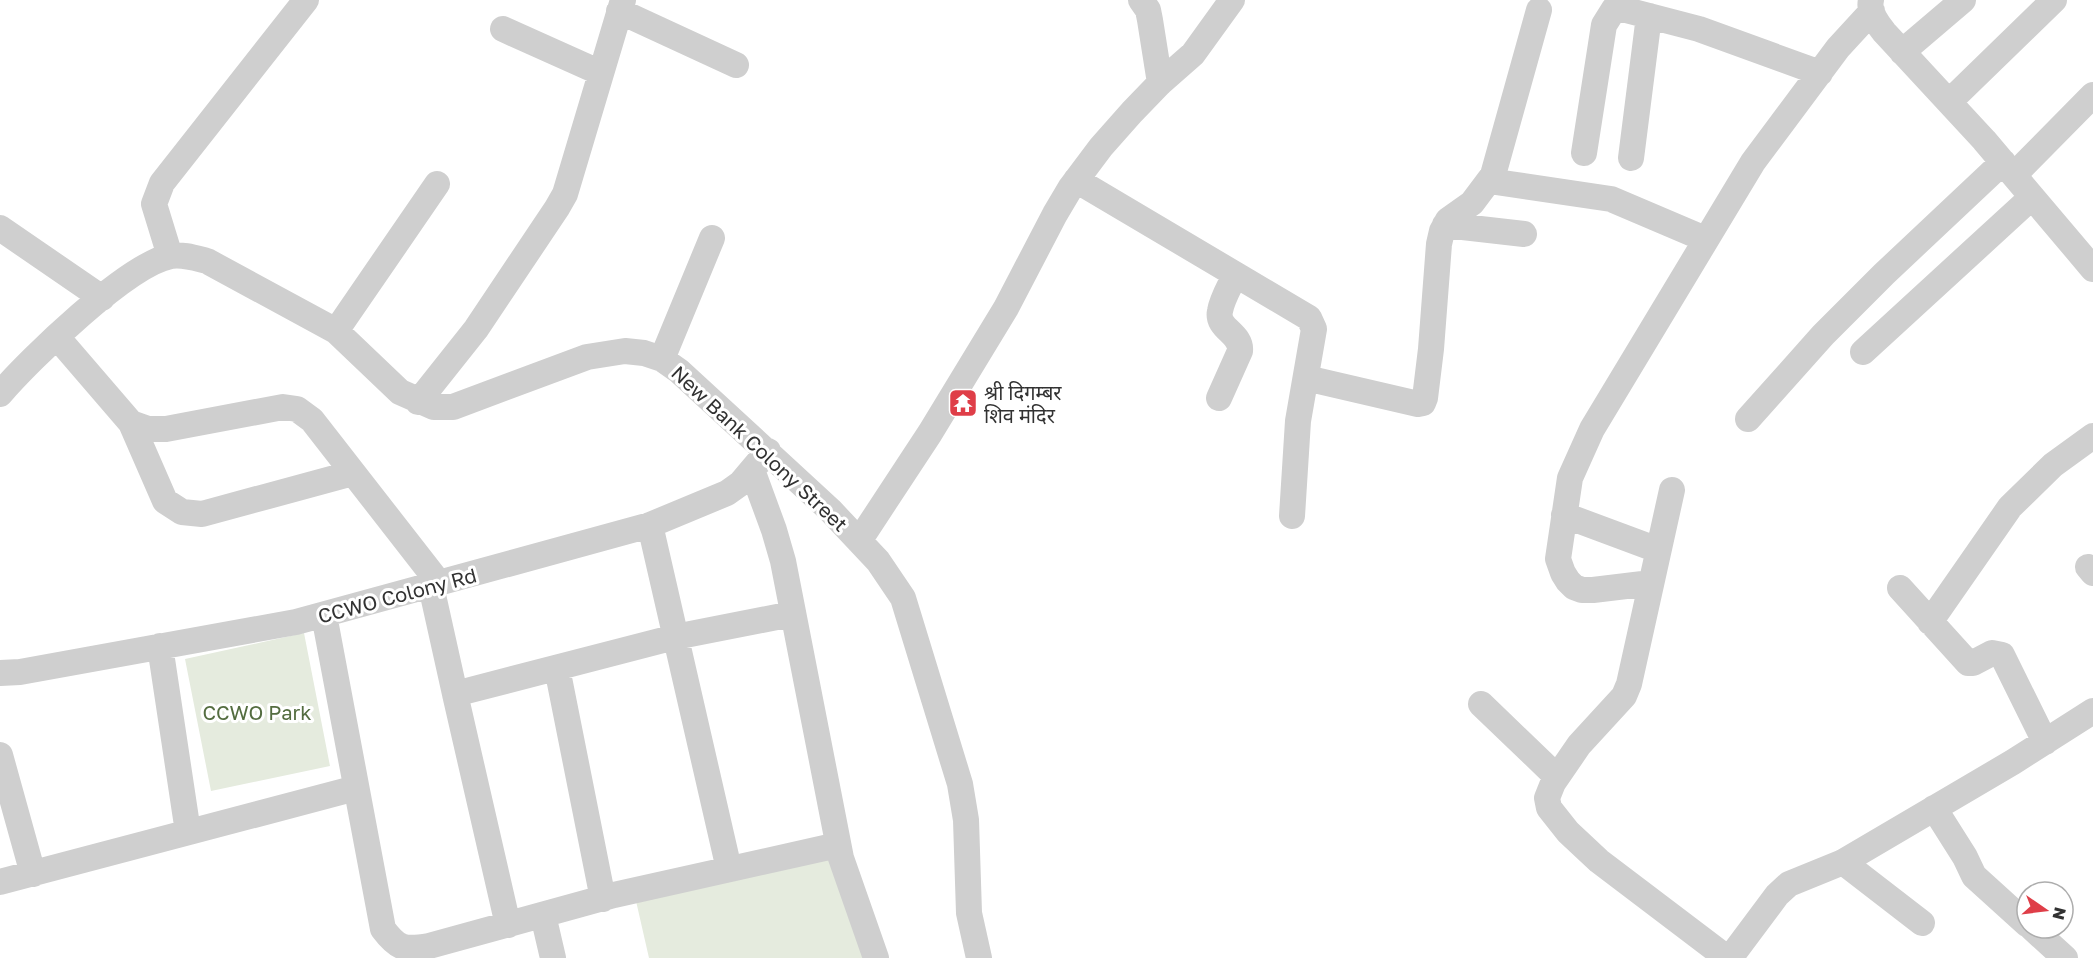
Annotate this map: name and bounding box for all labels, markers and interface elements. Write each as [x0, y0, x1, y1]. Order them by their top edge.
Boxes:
street label: New Bank Colony Street [667, 360, 853, 536]
place label: श्री दिगम्बर शिव मंदिर [984, 380, 1062, 427]
temple icon: श्री दिगम्बर शिव मंदिर [947, 387, 979, 419]
street label: CCWO Colony Rd [315, 562, 479, 628]
park label: CCWO Park [202, 700, 312, 724]
north arrow [2015, 880, 2075, 940]
text: N [2048, 905, 2071, 922]

